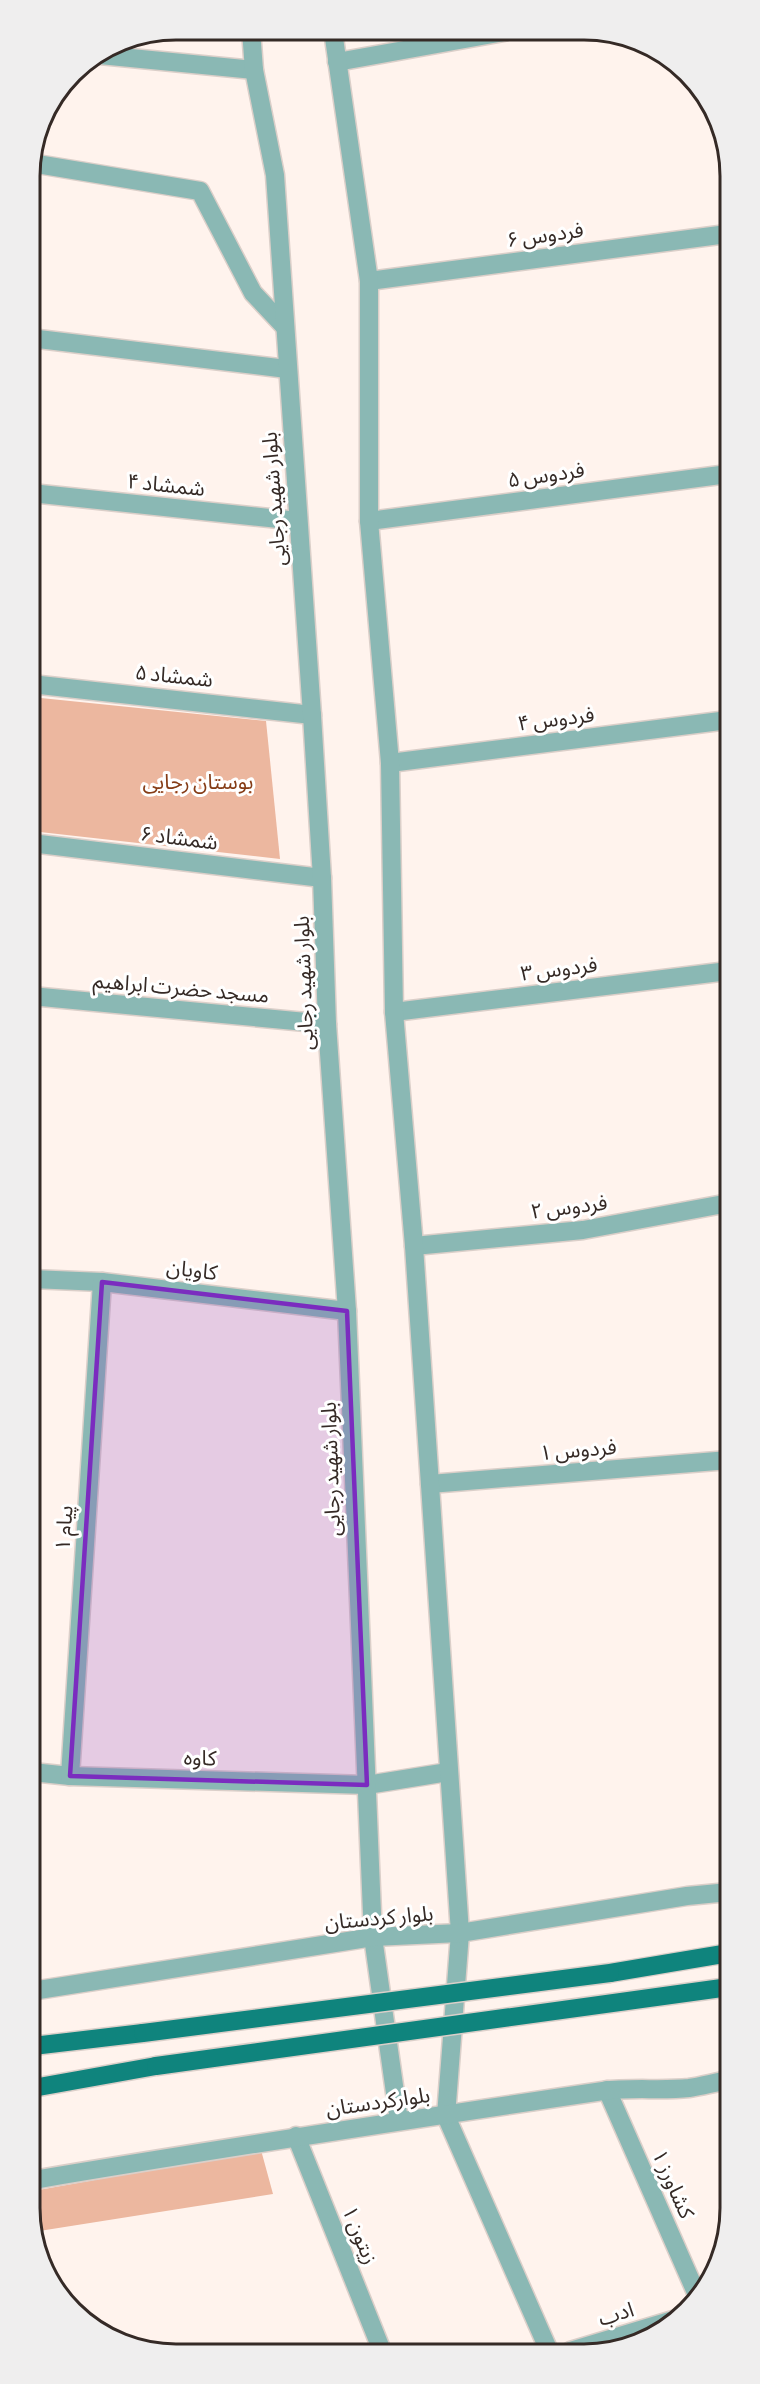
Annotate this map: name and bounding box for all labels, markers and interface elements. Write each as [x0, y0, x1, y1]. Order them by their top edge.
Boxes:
street label: فردوس ۶ [505, 218, 585, 253]
street label: بلوار شهید رجایی [257, 431, 292, 567]
street label: فردوس ۵ [506, 458, 586, 493]
street label: شمشاد ۴ [126, 469, 206, 502]
street label: شمشاد ۵ [134, 660, 214, 693]
street label: فردوس ۴ [516, 702, 596, 737]
park label: بوستان رجایی [143, 770, 253, 795]
street label: شمشاد ۶ [139, 821, 219, 856]
street label: بلوار شهید رجایی [290, 915, 319, 1051]
street label: فردوس ۳ [519, 952, 599, 987]
street label: مسجد حضرت ابراهیم [92, 968, 270, 1011]
street label: فردوس ۲ [529, 1190, 609, 1225]
street label: کاویان [165, 1255, 219, 1286]
street label: بلوار شهید رجایی [317, 1401, 346, 1537]
street label: فردوس ۱ [538, 1435, 618, 1466]
street label: پیام ۱ [50, 1504, 82, 1552]
street label: کاوه [183, 1745, 217, 1772]
street label: بلوار کردستان [324, 1901, 434, 1936]
street label: بلوارکردستان [324, 2083, 432, 2122]
street label: کشاورز ۱ [646, 2146, 699, 2223]
street label: زیتون ۱ [337, 2202, 383, 2268]
street label: ادب [595, 2297, 637, 2332]

